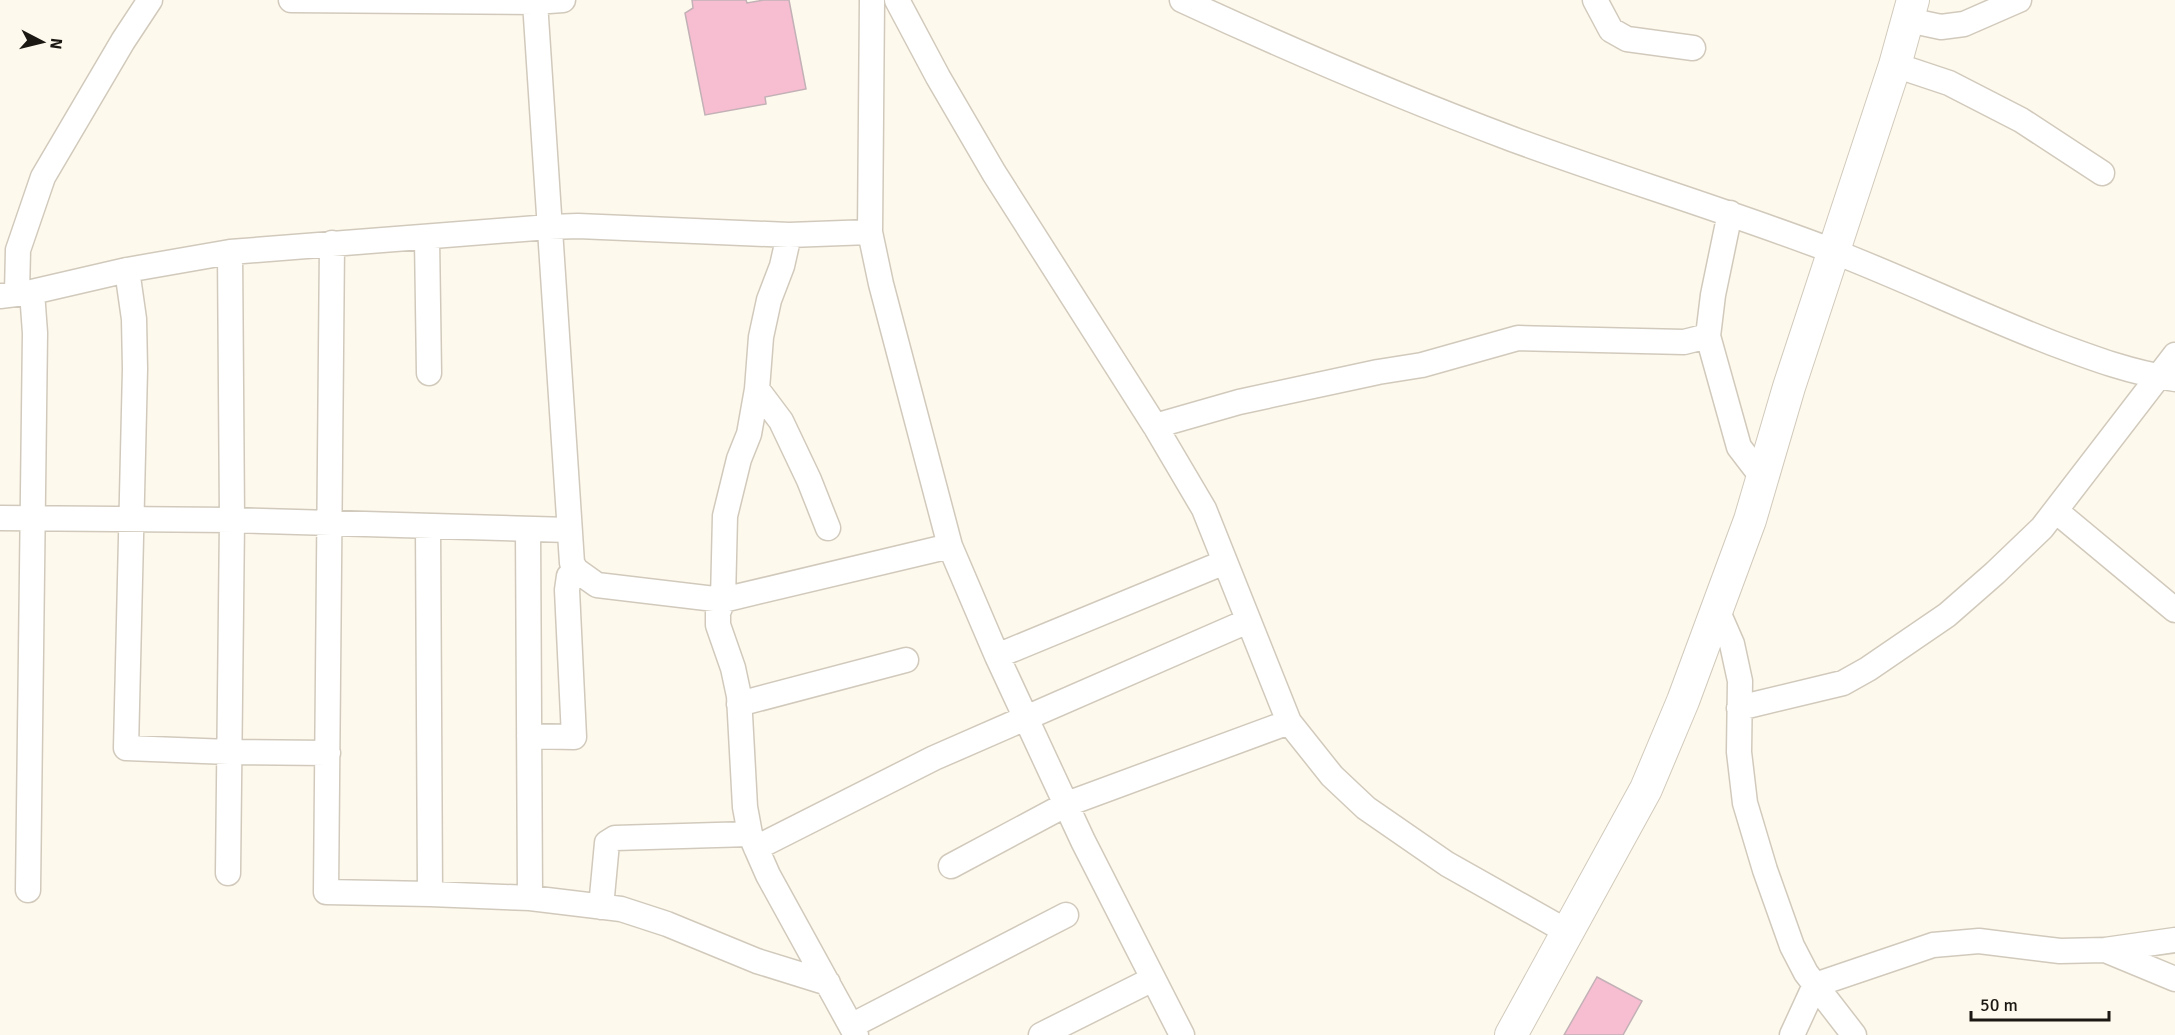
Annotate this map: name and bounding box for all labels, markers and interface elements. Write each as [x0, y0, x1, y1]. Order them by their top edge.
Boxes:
north arrow [12, 12, 72, 72]
text: N [45, 37, 66, 50]
scale bar [1971, 984, 2109, 1022]
text: 50 m [1980, 994, 2018, 1016]

